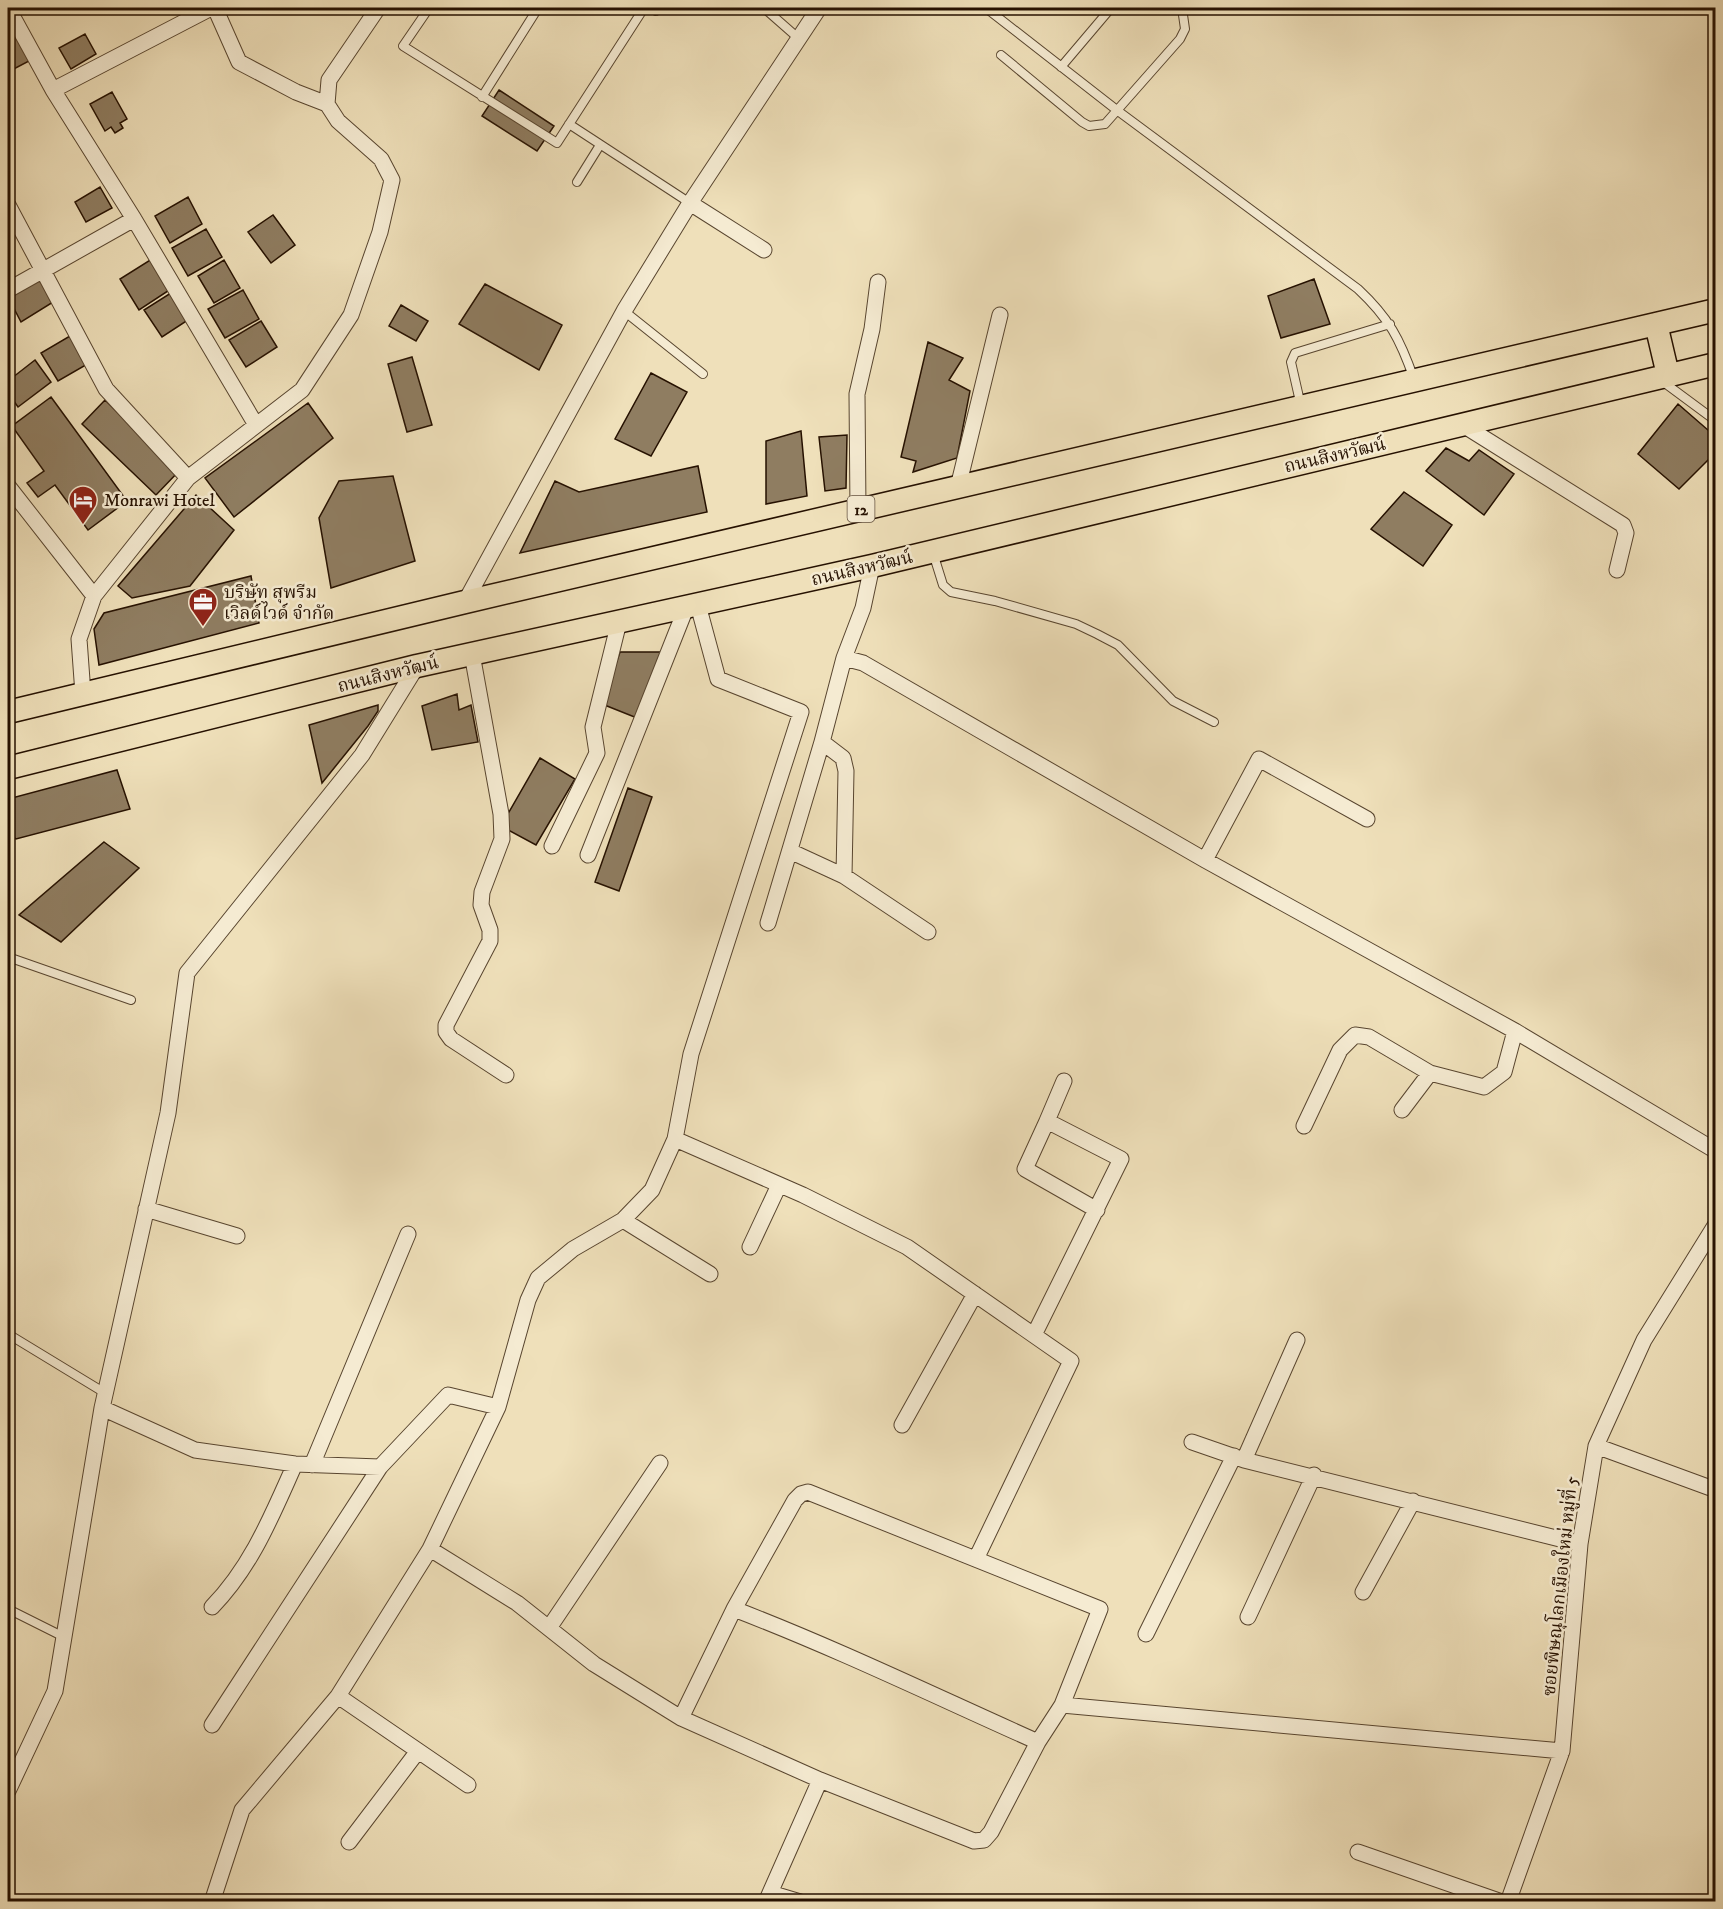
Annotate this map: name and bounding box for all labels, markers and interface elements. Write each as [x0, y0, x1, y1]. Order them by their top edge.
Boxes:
street label: ถนนสิงหวัฒน์ [1282, 433, 1388, 478]
hotel icon: Monrawi Hotel [67, 484, 99, 526]
place label: Monrawi Hotel [104, 490, 215, 512]
road number: 12 [848, 496, 874, 522]
street label: ถนนสิงหวัฒน์ [809, 546, 915, 591]
place label: บริษัท สุพรีม เวิลด์ไวด์ จำกัด [224, 582, 334, 625]
office icon: บริษัท สุพรีม เวิลด์ไวด์ จำกัด [187, 586, 219, 628]
street label: ถนนสิงหวัฒน์ [335, 651, 441, 698]
street label: ซอยพิษณุโลกเมืองใหม่ หมู่ที่ 5 [1535, 1475, 1583, 1697]

